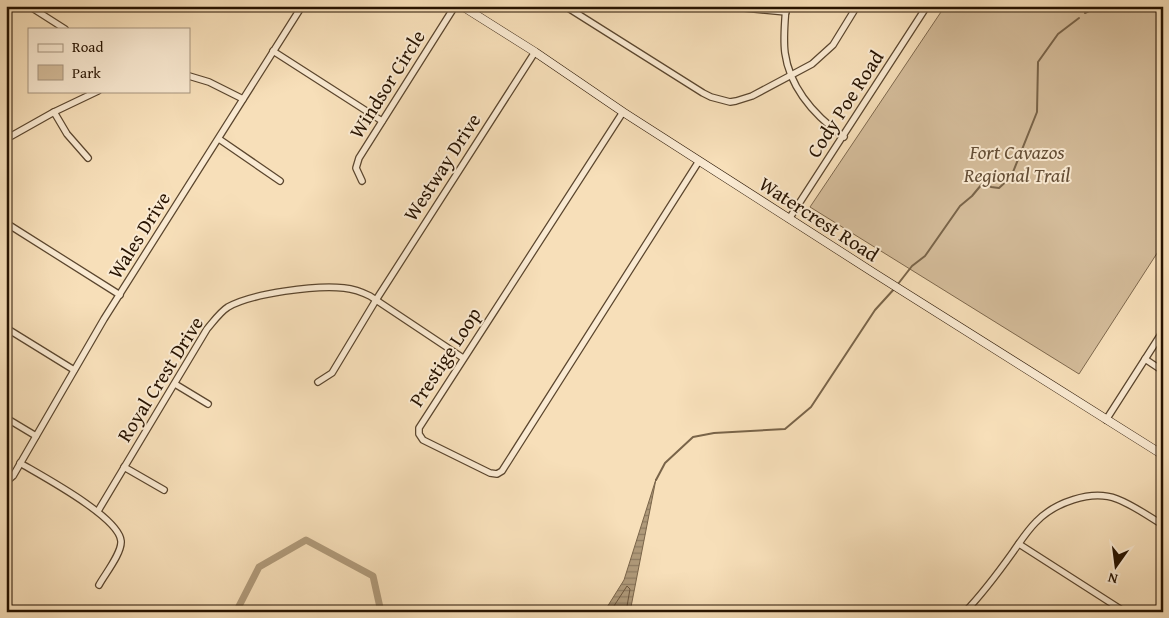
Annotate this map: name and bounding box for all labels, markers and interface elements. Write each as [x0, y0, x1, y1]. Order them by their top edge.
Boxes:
street label: Windsor Circle [342, 24, 432, 144]
legend [28, 28, 190, 92]
text: Road [72, 36, 103, 57]
street label: Cody Poe Road [799, 44, 890, 163]
text: Park [72, 62, 101, 83]
street label: Westway Drive [396, 107, 487, 226]
park label: Fort Cavazos Regional Trail [963, 137, 1070, 189]
street label: Watercrest Road [754, 169, 885, 268]
street label: Wales Drive [100, 186, 177, 284]
street label: Prestige Loop [402, 301, 488, 412]
street label: Royal Crest Drive [109, 310, 210, 447]
north arrow [1092, 540, 1142, 590]
text: N [1105, 568, 1120, 589]

